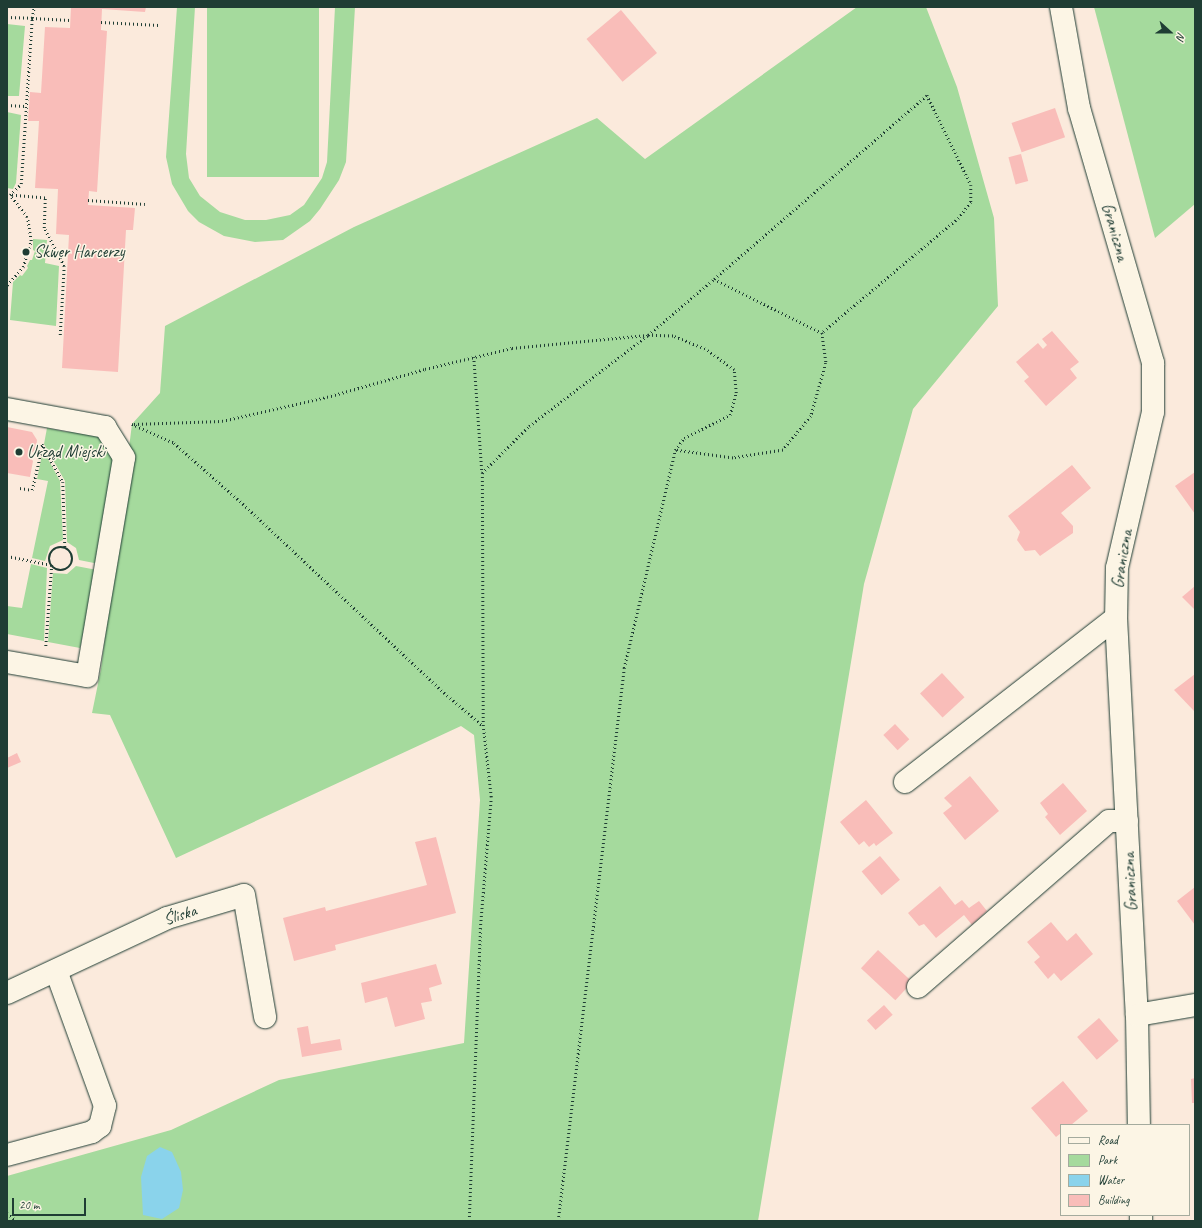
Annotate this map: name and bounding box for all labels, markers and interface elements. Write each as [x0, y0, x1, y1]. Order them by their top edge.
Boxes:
north arrow [1150, 12, 1190, 52]
text: N [1173, 31, 1189, 42]
street label: Graniczna [1097, 201, 1133, 263]
place label: Skwer Harcerzy [34, 242, 125, 262]
marker: Skwer Harcerzy [21, 247, 31, 257]
place label: Urząd Miejski [27, 442, 105, 462]
marker: Urząd Miejski [14, 447, 24, 457]
street label: Graniczna [1107, 528, 1137, 590]
street label: Graniczna [1118, 852, 1142, 912]
street label: Śliska [161, 900, 199, 930]
legend [1060, 1124, 1190, 1216]
text: Road [1098, 1132, 1118, 1148]
text: Park [1098, 1152, 1117, 1168]
text: Water [1098, 1172, 1124, 1188]
scale bar [14, 1190, 88, 1216]
text: Building [1098, 1192, 1130, 1208]
text: 20 m [19, 1197, 39, 1213]

